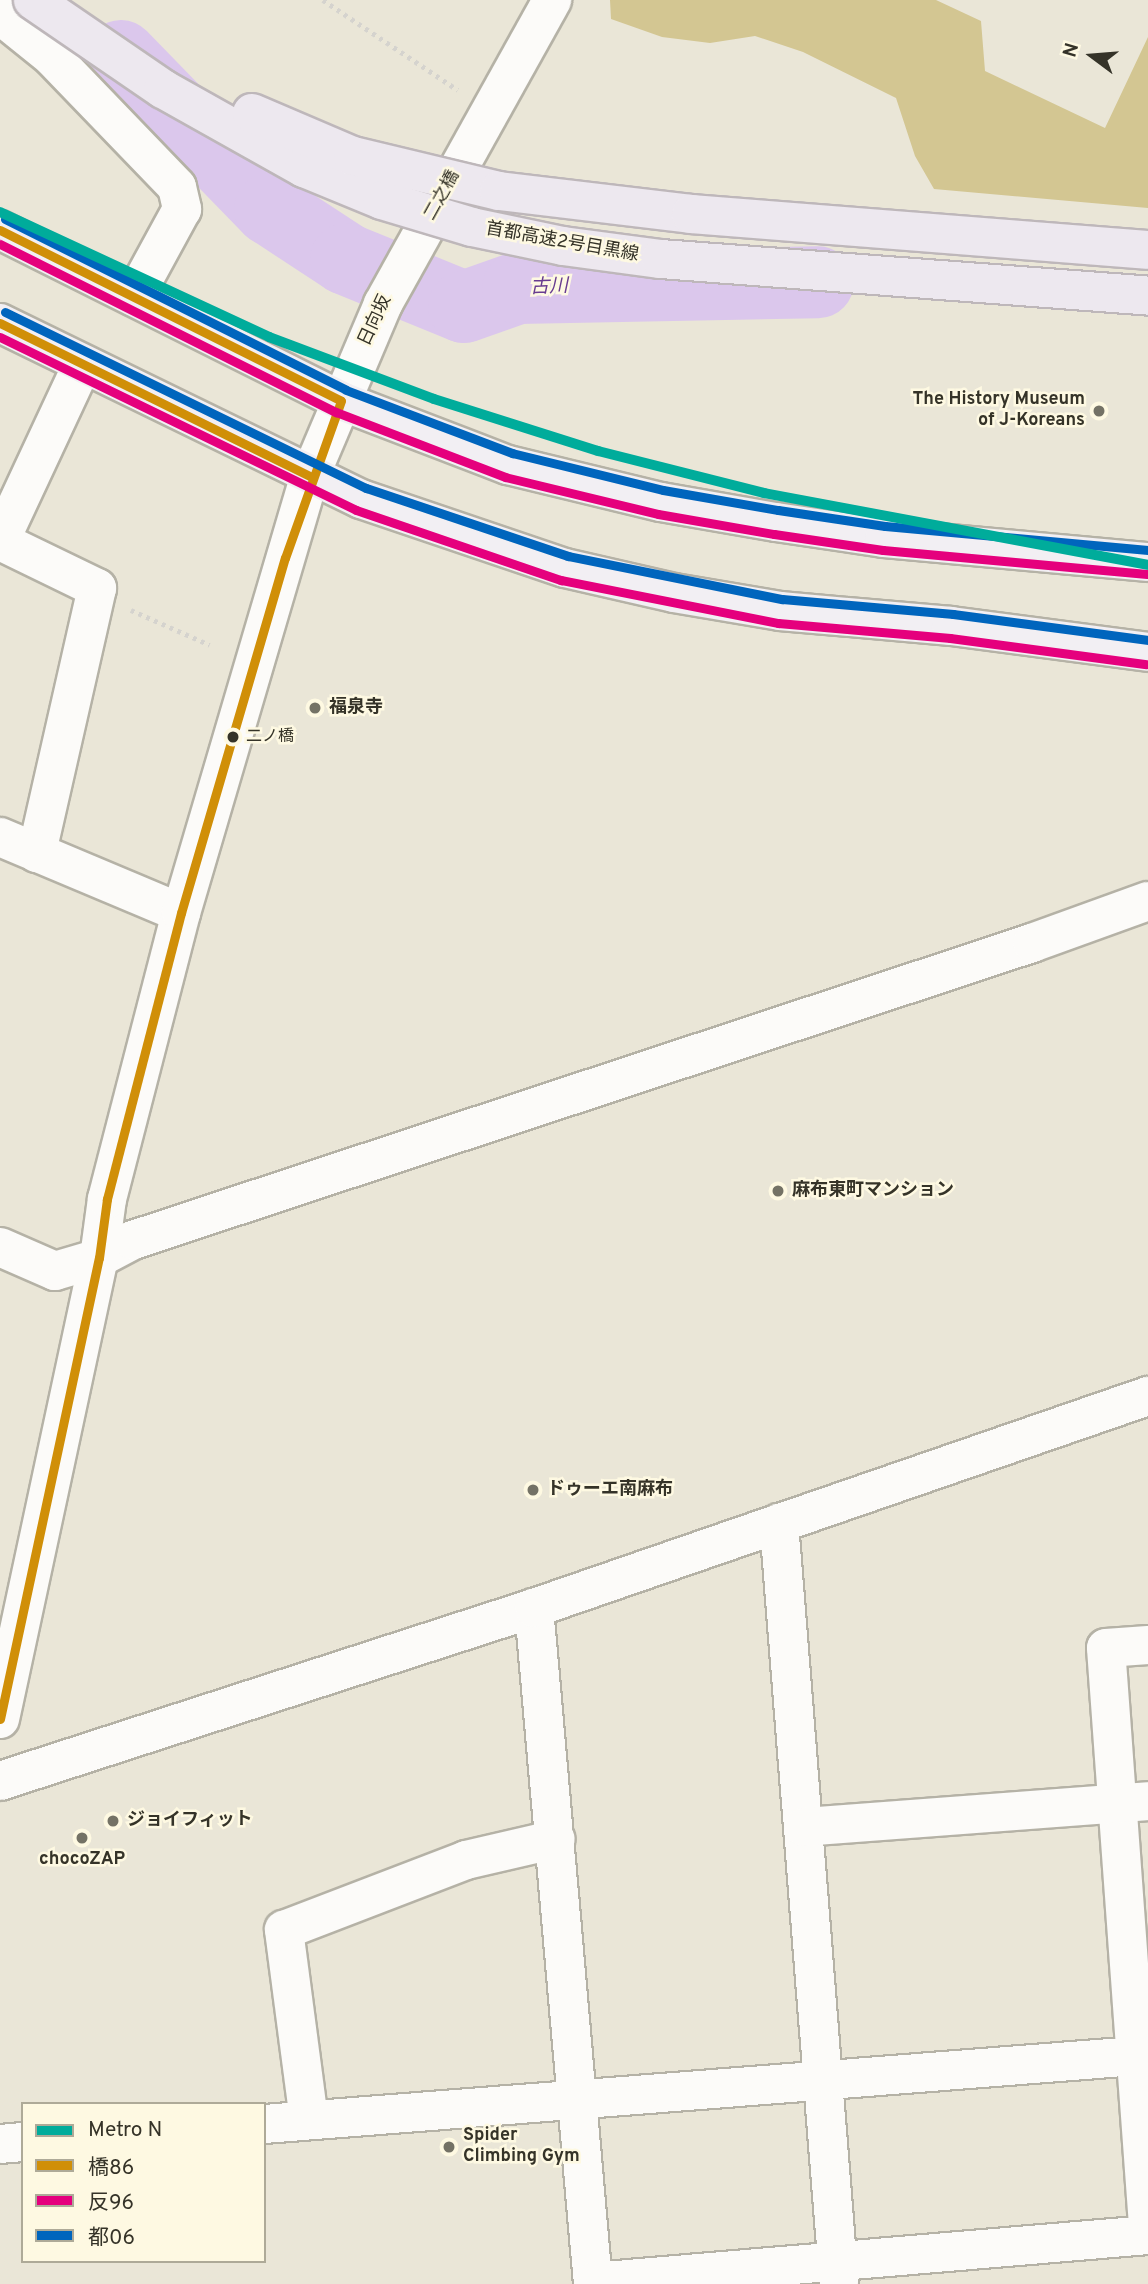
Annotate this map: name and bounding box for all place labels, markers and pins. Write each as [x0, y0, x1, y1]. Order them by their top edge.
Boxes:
place label: The History Museum of J-Koreans [912, 390, 1085, 432]
marker: The History Museum of J-Koreans [1091, 403, 1107, 419]
place label: 福泉寺 [329, 697, 383, 719]
marker: 福泉寺 [307, 700, 323, 716]
place label: 二ノ橋 [246, 727, 294, 747]
marker: 二ノ橋 [226, 730, 240, 744]
place label: 麻布東町マンション [792, 1180, 954, 1202]
marker: 麻布東町マンション [770, 1183, 786, 1199]
place label: ドゥーエ南麻布 [547, 1479, 673, 1501]
marker: ドゥーエ南麻布 [525, 1482, 541, 1498]
place label: ジョイフィット [127, 1810, 253, 1832]
marker: ジョイフィット [105, 1813, 121, 1829]
marker: chocoZAP [74, 1830, 90, 1846]
place label: chocoZAP [39, 1849, 125, 1871]
place label: Spider Climbing Gym [463, 2126, 580, 2168]
marker: Spider Climbing Gym [441, 2139, 457, 2155]

